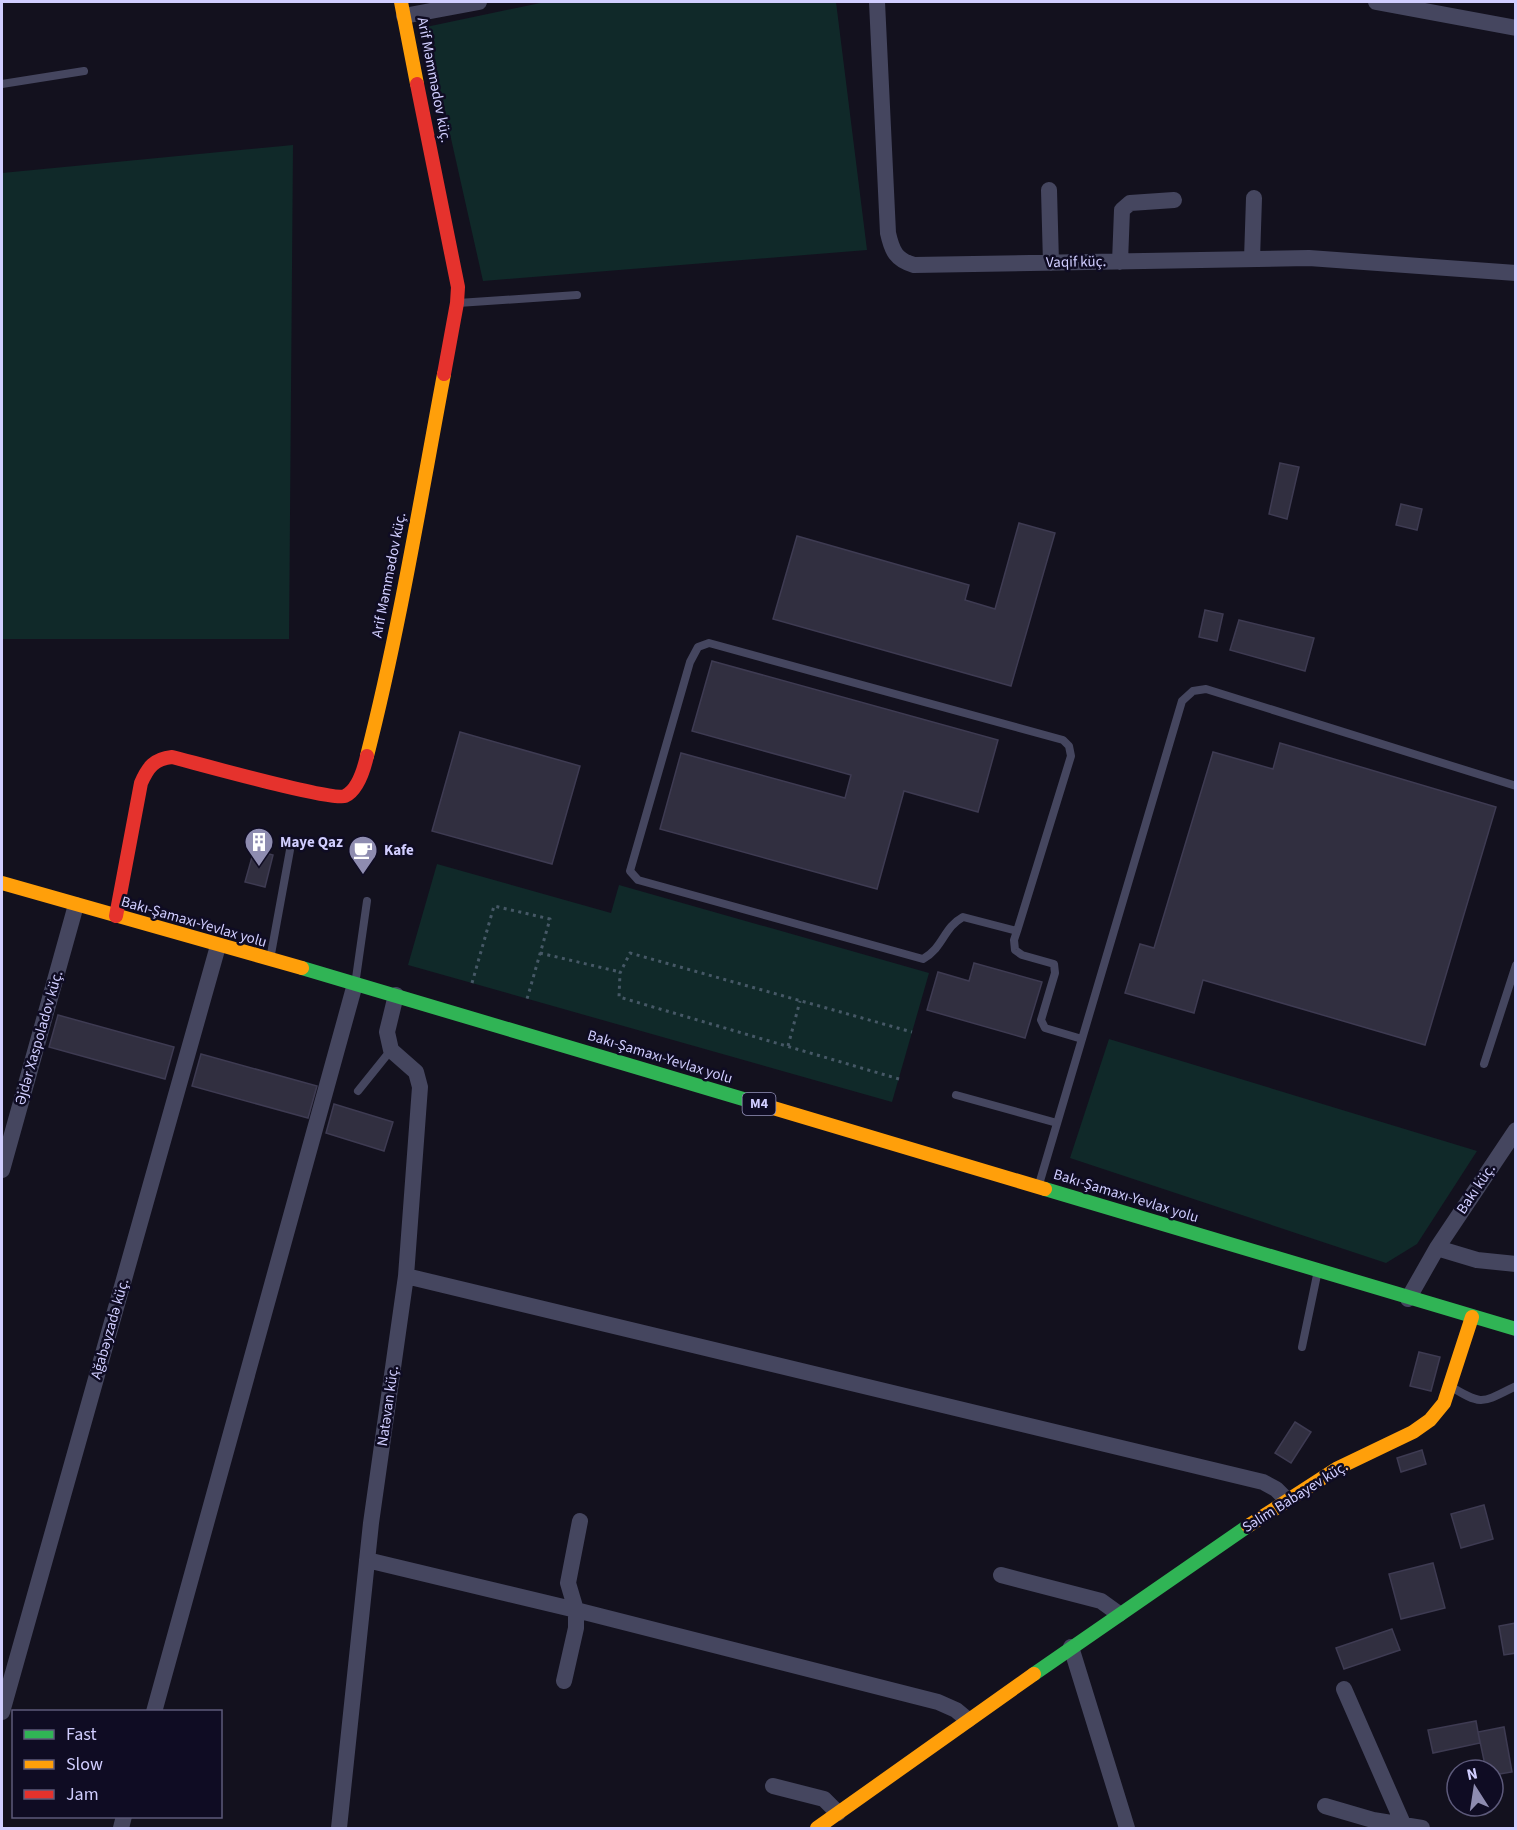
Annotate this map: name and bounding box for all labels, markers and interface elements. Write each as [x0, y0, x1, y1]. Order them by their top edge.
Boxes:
street label: Arif Məmmədov küç. [412, 15, 456, 145]
street label: Vaqif küç. [1046, 251, 1106, 273]
street label: Arif Məmmədov küç. [367, 510, 411, 640]
building icon: Maye Qaz [243, 826, 275, 868]
place label: Maye Qaz [280, 832, 343, 853]
cafe icon: Kafe [347, 834, 379, 876]
place label: Kafe [384, 840, 414, 861]
street label: Bakı-Şamaxı-Yevlax yolu [119, 891, 269, 953]
street label: Əjdər Xaspoladov küç. [10, 968, 68, 1108]
street label: Bakı-Şamaxı-Yevlax yolu [585, 1025, 735, 1089]
road number: M4 [742, 1093, 776, 1115]
street label: Bakı küç. [1452, 1160, 1500, 1218]
street label: Bakı-Şamaxı-Yevlax yolu [1051, 1164, 1201, 1228]
street label: Ağabəyzadə küç. [86, 1276, 134, 1382]
street label: Natəvan küç. [372, 1364, 404, 1448]
street label: Səlim Babayev küç. [1238, 1456, 1352, 1538]
legend [12, 1710, 222, 1818]
text: Fast [66, 1722, 97, 1747]
text: Slow [66, 1752, 103, 1777]
north arrow [1445, 1758, 1505, 1818]
text: N [1465, 1762, 1480, 1786]
text: Jam [66, 1782, 99, 1807]

